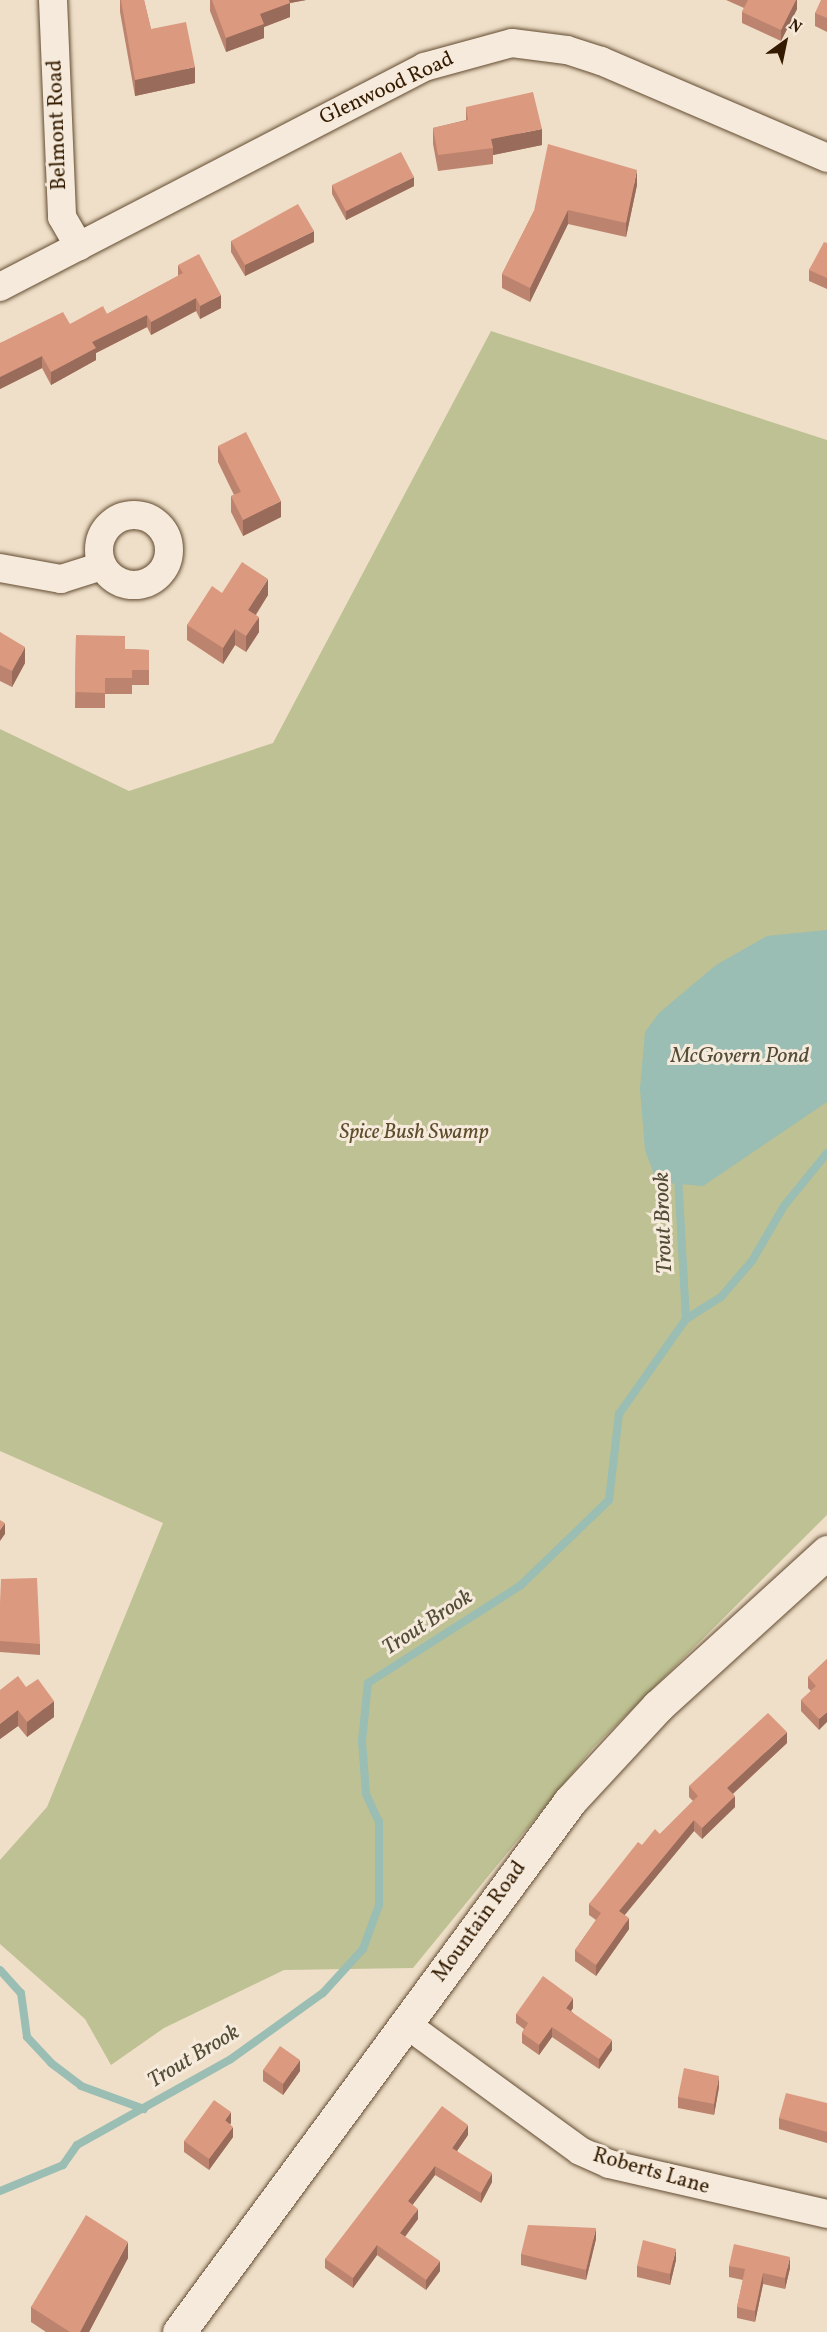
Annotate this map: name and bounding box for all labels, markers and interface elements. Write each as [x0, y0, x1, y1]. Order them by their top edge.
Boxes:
north arrow [755, 12, 815, 72]
text: N [784, 15, 806, 39]
street label: Glenwood Road [316, 47, 458, 131]
street label: Belmont Road [43, 59, 73, 191]
water label: McGovern Pond [671, 1044, 809, 1070]
park label: Spice Bush Swamp [340, 1120, 488, 1146]
water label: Trout Brook [649, 1171, 679, 1275]
water label: Trout Brook [378, 1584, 478, 1662]
street label: Mountain Road [428, 1857, 532, 1987]
water label: Trout Brook [143, 2019, 245, 2095]
street label: Roberts Lane [590, 2143, 712, 2201]

